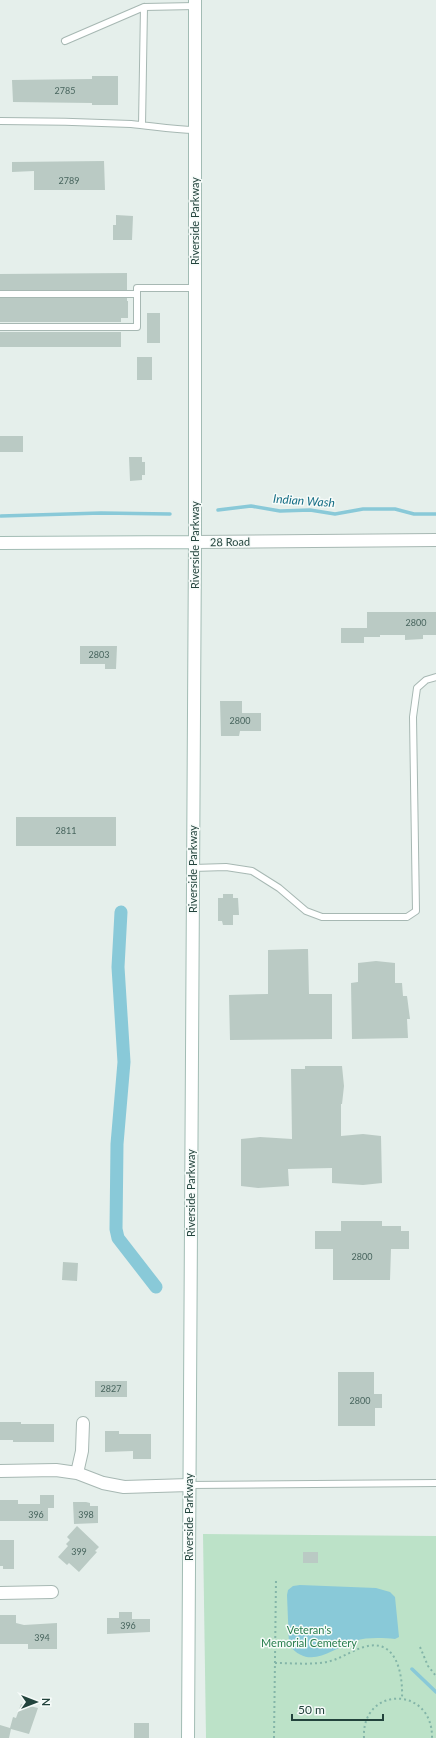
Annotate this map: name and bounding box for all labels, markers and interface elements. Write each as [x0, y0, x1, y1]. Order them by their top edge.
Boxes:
house number: 2785 [55, 85, 75, 96]
house number: 2789 [59, 175, 79, 186]
street label: Riverside Parkway [188, 177, 201, 265]
water label: Indian Wash [273, 491, 335, 510]
street label: Riverside Parkway [188, 501, 201, 589]
street label: 28 Road [210, 535, 250, 548]
house number: 2800 [406, 617, 426, 628]
house number: 2803 [89, 649, 109, 660]
house number: 2800 [230, 715, 250, 726]
house number: 2811 [56, 825, 76, 836]
street label: Riverside Parkway [186, 825, 199, 913]
street label: Riverside Parkway [184, 1149, 197, 1237]
house number: 2800 [352, 1251, 372, 1262]
house number: 2827 [101, 1383, 121, 1394]
house number: 2800 [350, 1395, 370, 1406]
street label: Riverside Parkway [182, 1473, 195, 1561]
house number: 396 [28, 1509, 44, 1520]
house number: 398 [78, 1509, 94, 1520]
house number: 399 [71, 1546, 87, 1557]
house number: 396 [120, 1620, 136, 1631]
park label: Veteran's Memorial Cemetery [261, 1623, 357, 1649]
house number: 394 [34, 1632, 50, 1643]
north arrow [16, 1682, 56, 1722]
scale bar [292, 1696, 383, 1722]
text: N [40, 1698, 53, 1706]
text: 50 m [298, 1702, 325, 1717]

